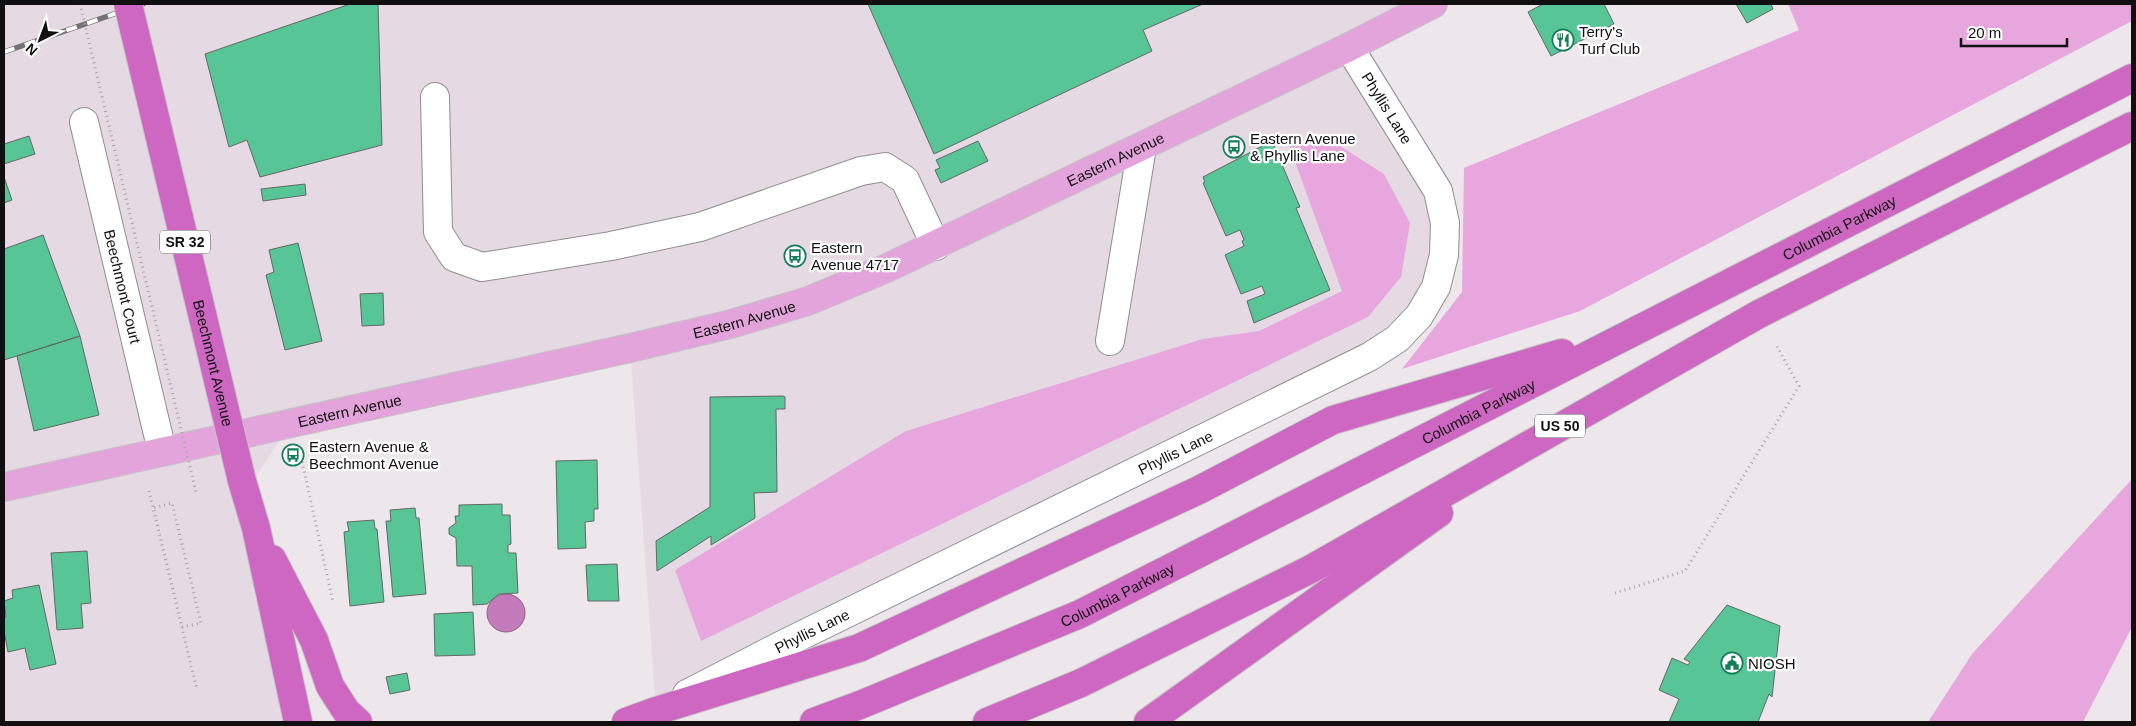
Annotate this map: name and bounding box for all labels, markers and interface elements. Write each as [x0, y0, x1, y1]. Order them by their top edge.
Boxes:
north arrow [15, 15, 65, 65]
scale bar [1961, 15, 2067, 47]
place label: Terry's Turf Club [1579, 23, 1640, 57]
text: 20 m [1968, 24, 2001, 41]
restaurant icon: Terry's Turf Club [1551, 28, 1575, 52]
text: N [22, 40, 40, 59]
street label: Phyllis Lane [1358, 69, 1416, 147]
street label: Eastern Avenue [1064, 128, 1167, 189]
place label: Eastern Avenue & Phyllis Lane [1250, 130, 1356, 164]
bus stop icon: Eastern Avenue & Phyllis Lane [1222, 135, 1246, 159]
street label: Columbia Parkway [1779, 191, 1899, 263]
street label: Beechmont Court [101, 228, 145, 346]
road number: SR 32 [160, 230, 210, 253]
place label: Eastern Avenue 4717 [811, 239, 899, 273]
bus stop icon: Eastern Avenue 4717 [783, 244, 807, 268]
street label: Eastern Avenue [691, 297, 797, 341]
street label: Beechmont Avenue [190, 298, 237, 428]
street label: Columbia Parkway [1419, 375, 1538, 447]
street label: Eastern Avenue [296, 391, 403, 430]
road number: US 50 [1535, 414, 1585, 438]
street label: Phyllis Lane [1135, 427, 1215, 477]
place label: Eastern Avenue & Beechmont Avenue [309, 438, 439, 472]
bus stop icon: Eastern Avenue & Beechmont Avenue [281, 443, 305, 467]
street label: Columbia Parkway [1058, 559, 1177, 630]
street label: Phyllis Lane [772, 605, 852, 656]
public building icon: NIOSH [1720, 651, 1744, 675]
place label: NIOSH [1748, 655, 1796, 672]

